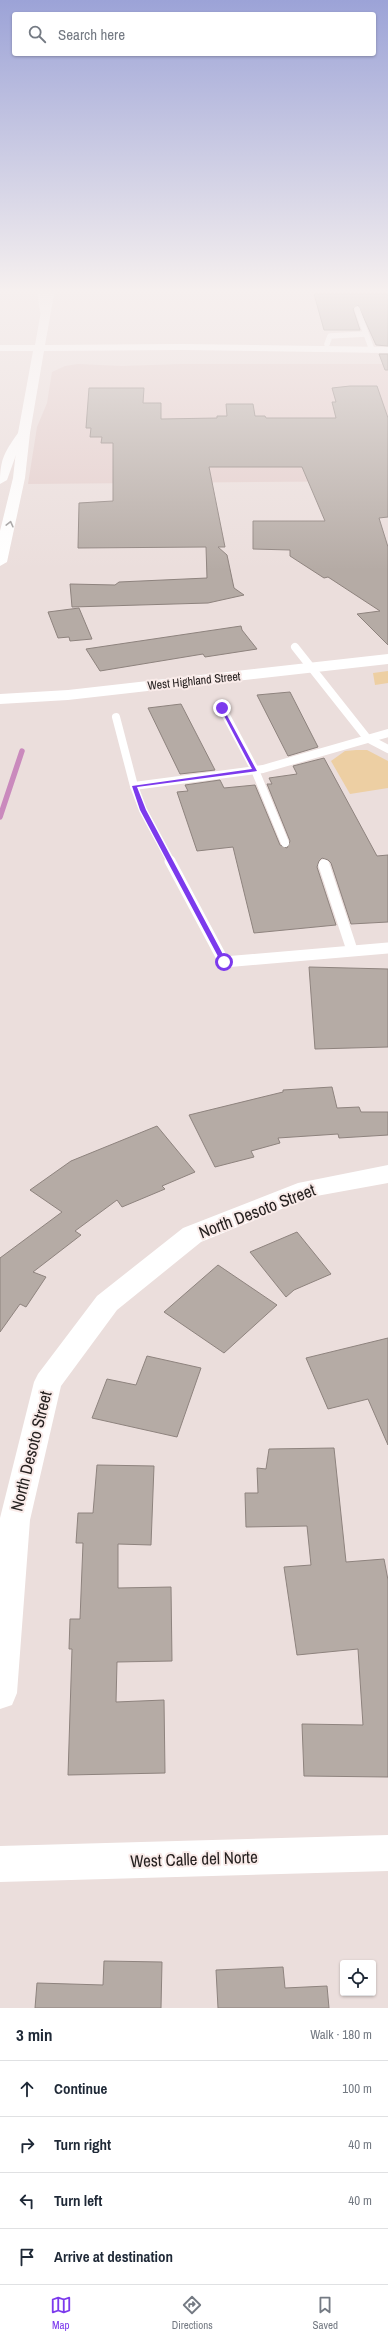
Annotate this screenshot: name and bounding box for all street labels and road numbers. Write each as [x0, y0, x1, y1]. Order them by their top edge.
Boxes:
street label: West Highland Street [147, 668, 242, 694]
street label: North Desoto Street [195, 1178, 319, 1243]
street label: North Desoto Street [4, 1388, 57, 1513]
street label: West Calle del Norte [130, 1845, 258, 1872]

